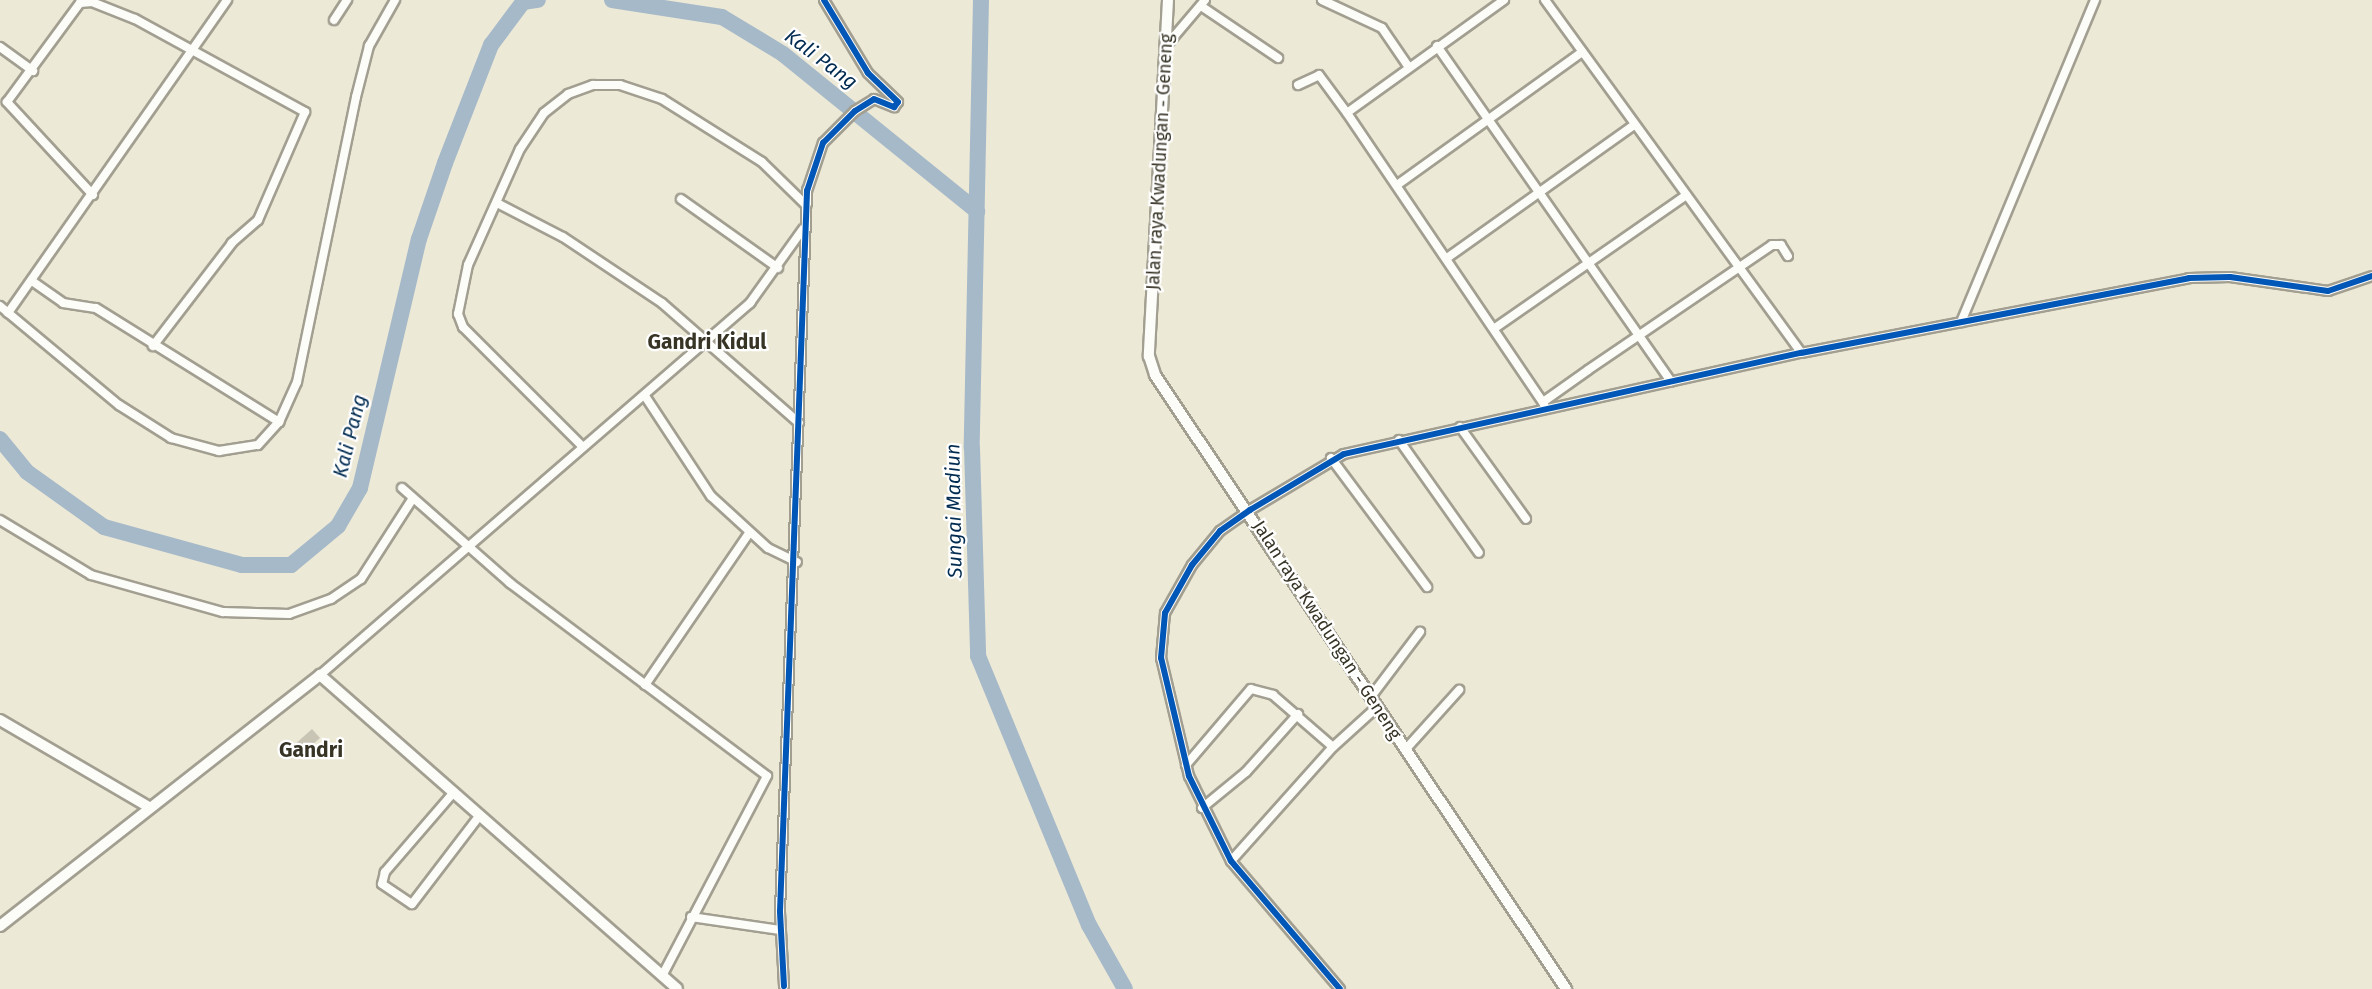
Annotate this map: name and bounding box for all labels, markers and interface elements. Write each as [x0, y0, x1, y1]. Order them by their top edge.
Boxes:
water label: Kali Pang [780, 24, 862, 94]
street label: Jalan raya Kwadungan - Geneng [1142, 33, 1178, 291]
district label: Gandri Kidul [647, 329, 767, 355]
water label: Kali Pang [328, 392, 372, 480]
water label: Sungai Madiun [941, 443, 967, 579]
street label: Jalan raya Kwadungan - Geneng [1248, 516, 1406, 744]
district label: Gandri [279, 737, 343, 763]

